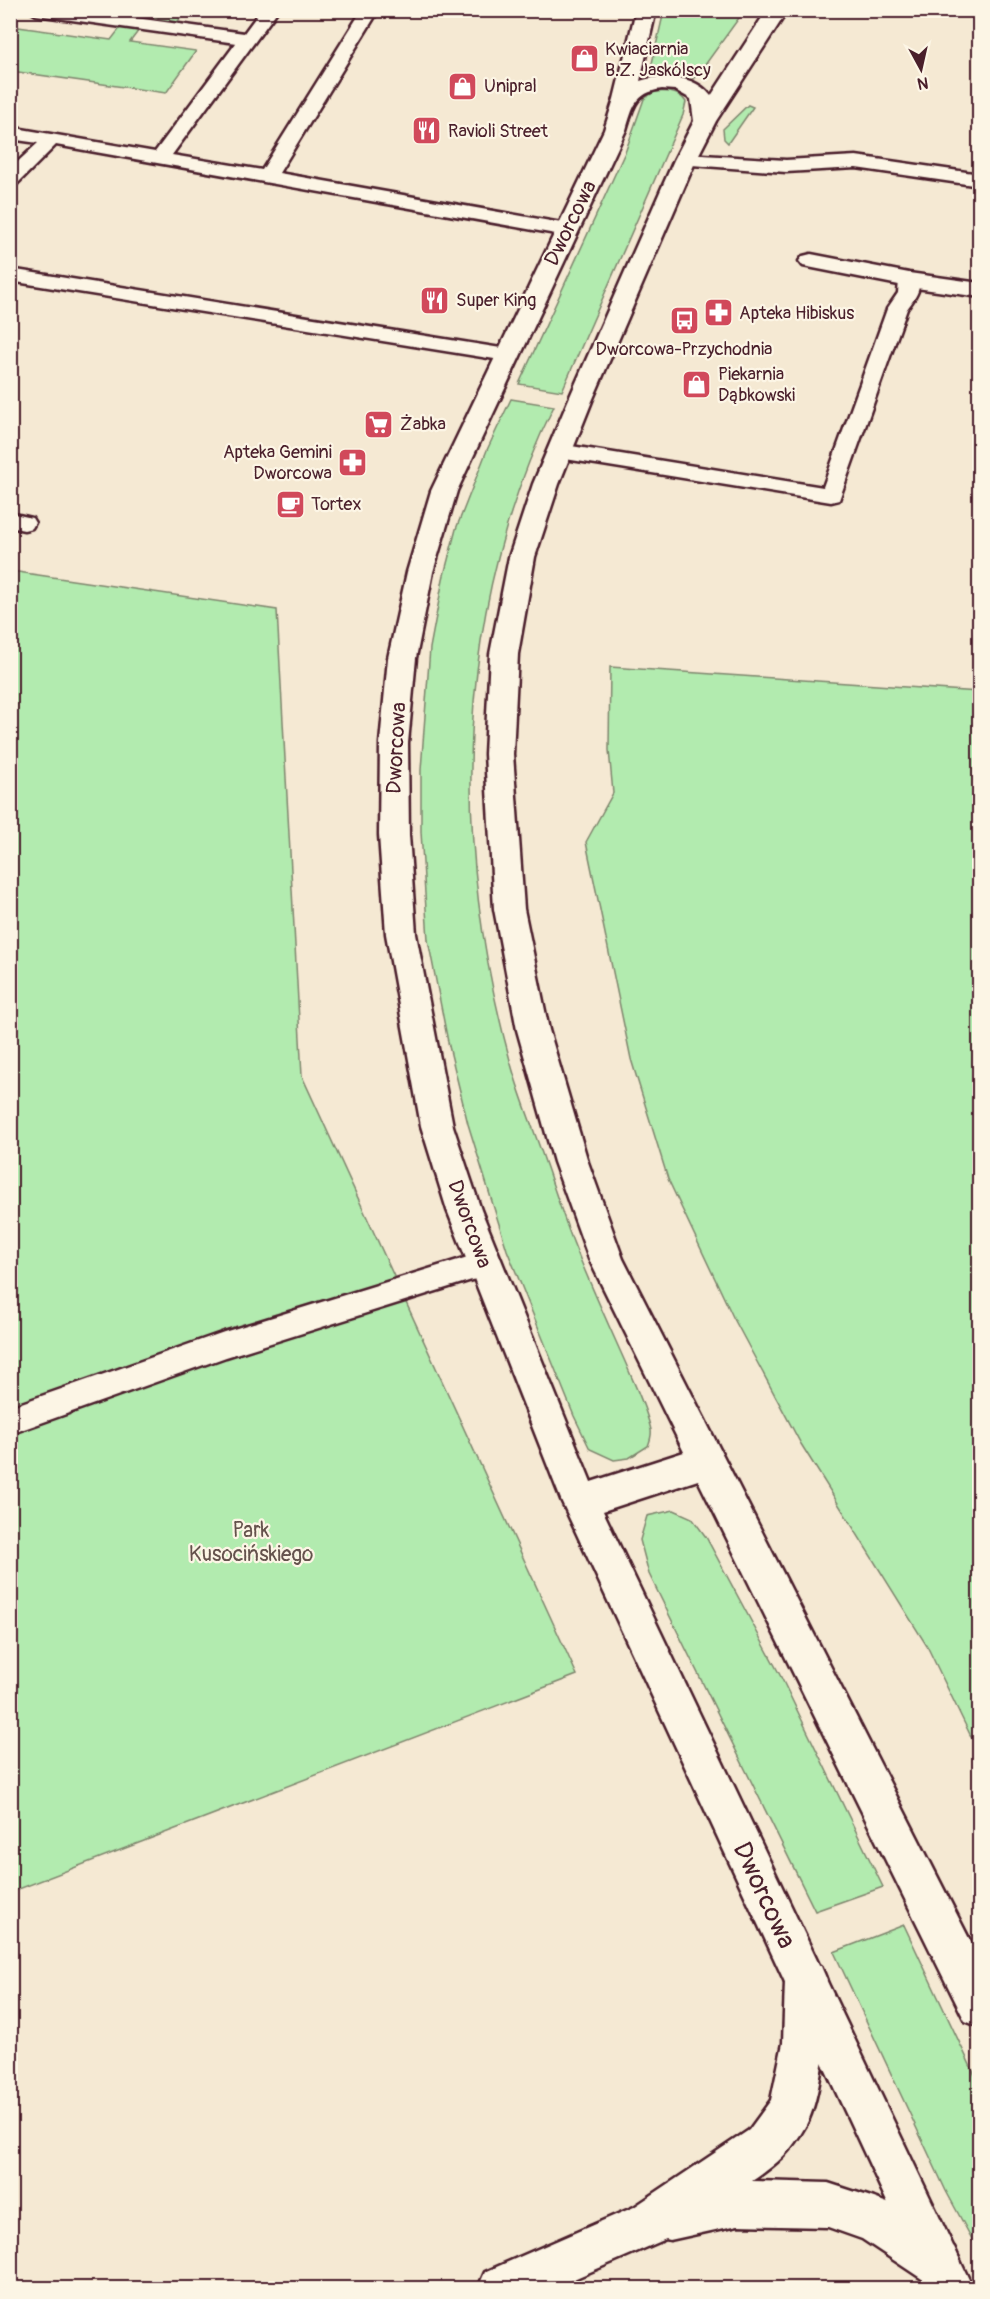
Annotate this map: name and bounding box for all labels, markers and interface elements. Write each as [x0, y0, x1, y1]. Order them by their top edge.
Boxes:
place label: Kwiaciarnia B.Z. Jaskólscy [605, 38, 711, 82]
north arrow [891, 39, 951, 99]
shop icon: Kwiaciarnia B.Z. Jaskólscy [568, 43, 600, 75]
shop icon: Unipral [447, 70, 479, 102]
text: N [916, 72, 930, 94]
place label: Unipral [484, 75, 537, 98]
restaurant icon: Ravioli Street [411, 115, 443, 147]
place label: Ravioli Street [448, 120, 549, 143]
street label: Dworcowa [538, 176, 603, 270]
restaurant icon: Super King [419, 284, 451, 316]
place label: Super King [456, 289, 536, 312]
pharmacy icon: Apteka Hibiskus [702, 297, 734, 329]
place label: Apteka Hibiskus [739, 302, 854, 325]
bus stop icon: Dworcowa-Przychodnia [668, 304, 700, 336]
place label: Dworcowa-Przychodnia [596, 338, 772, 361]
place label: Piekarnia Dąbkowski [718, 363, 795, 407]
shop icon: Piekarnia Dąbkowski [681, 368, 713, 400]
supermarket icon: Żabka [363, 408, 395, 440]
place label: Żabka [400, 413, 446, 436]
place label: Apteka Gemini Dworcowa [223, 441, 332, 485]
pharmacy icon: Apteka Gemini Dworcowa [337, 446, 369, 478]
cafe icon: Tortex [274, 488, 306, 520]
place label: Tortex [311, 493, 361, 516]
street label: Dworcowa [381, 701, 412, 795]
street label: Dworcowa [441, 1176, 498, 1272]
park label: Park Kusocińskiego [189, 1517, 313, 1568]
street label: Dworcowa [726, 1837, 803, 1954]

